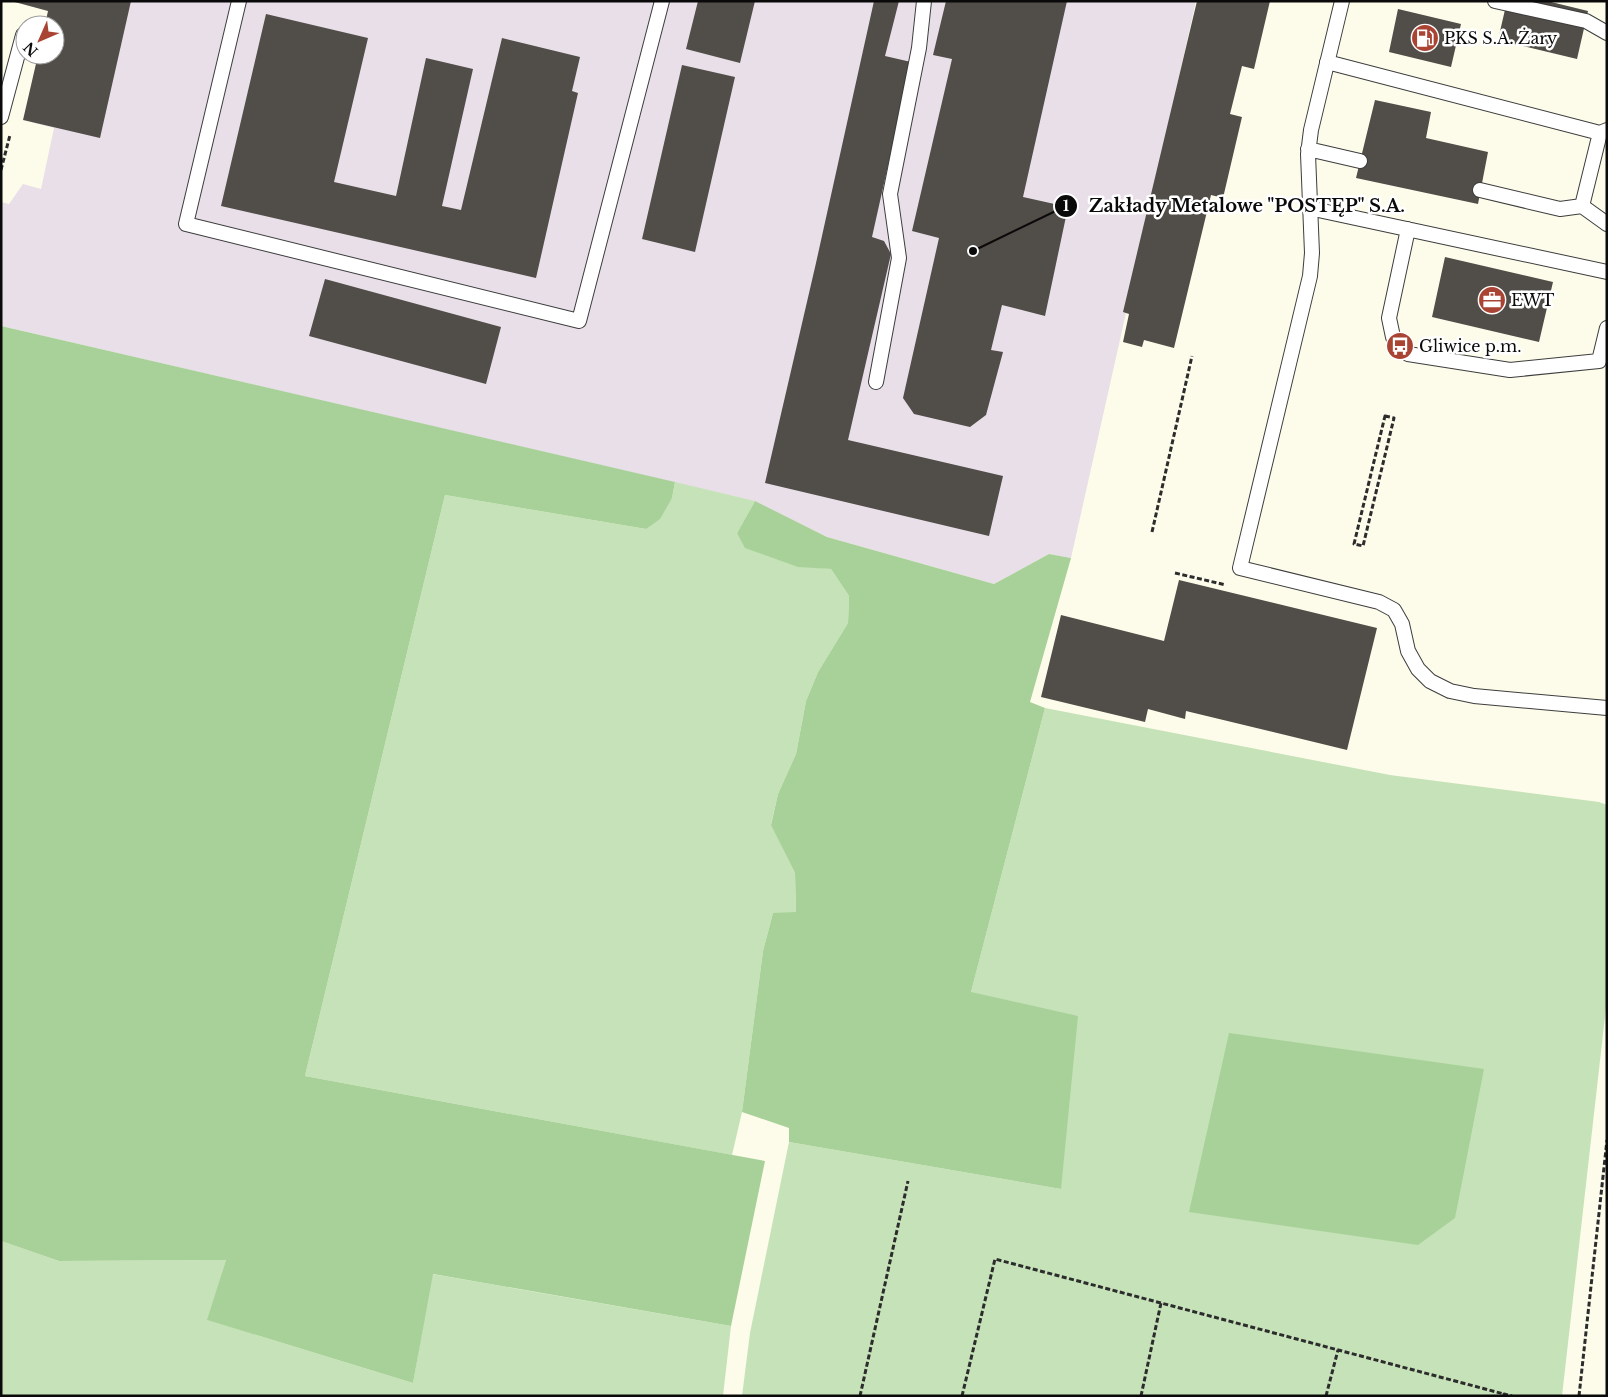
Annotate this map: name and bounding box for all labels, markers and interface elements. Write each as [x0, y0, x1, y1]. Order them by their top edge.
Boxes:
north arrow [15, 15, 65, 65]
fuel station icon: PKS S.A. Żary [1410, 23, 1440, 53]
place label: PKS S.A. Żary [1444, 28, 1558, 48]
text: N [20, 38, 42, 60]
callout: Zakłady Metalowe "POSTĘP" S.A. [1054, 189, 1416, 222]
text: Zakłady Metalowe "POSTĘP" S.A. [1089, 195, 1405, 217]
text: 1 [1063, 196, 1070, 215]
office icon: EWT [1477, 285, 1507, 315]
place label: EWT [1511, 290, 1554, 310]
bus stop icon: Gliwice p.m. [1385, 331, 1415, 361]
place label: Gliwice p.m. [1419, 336, 1521, 356]

